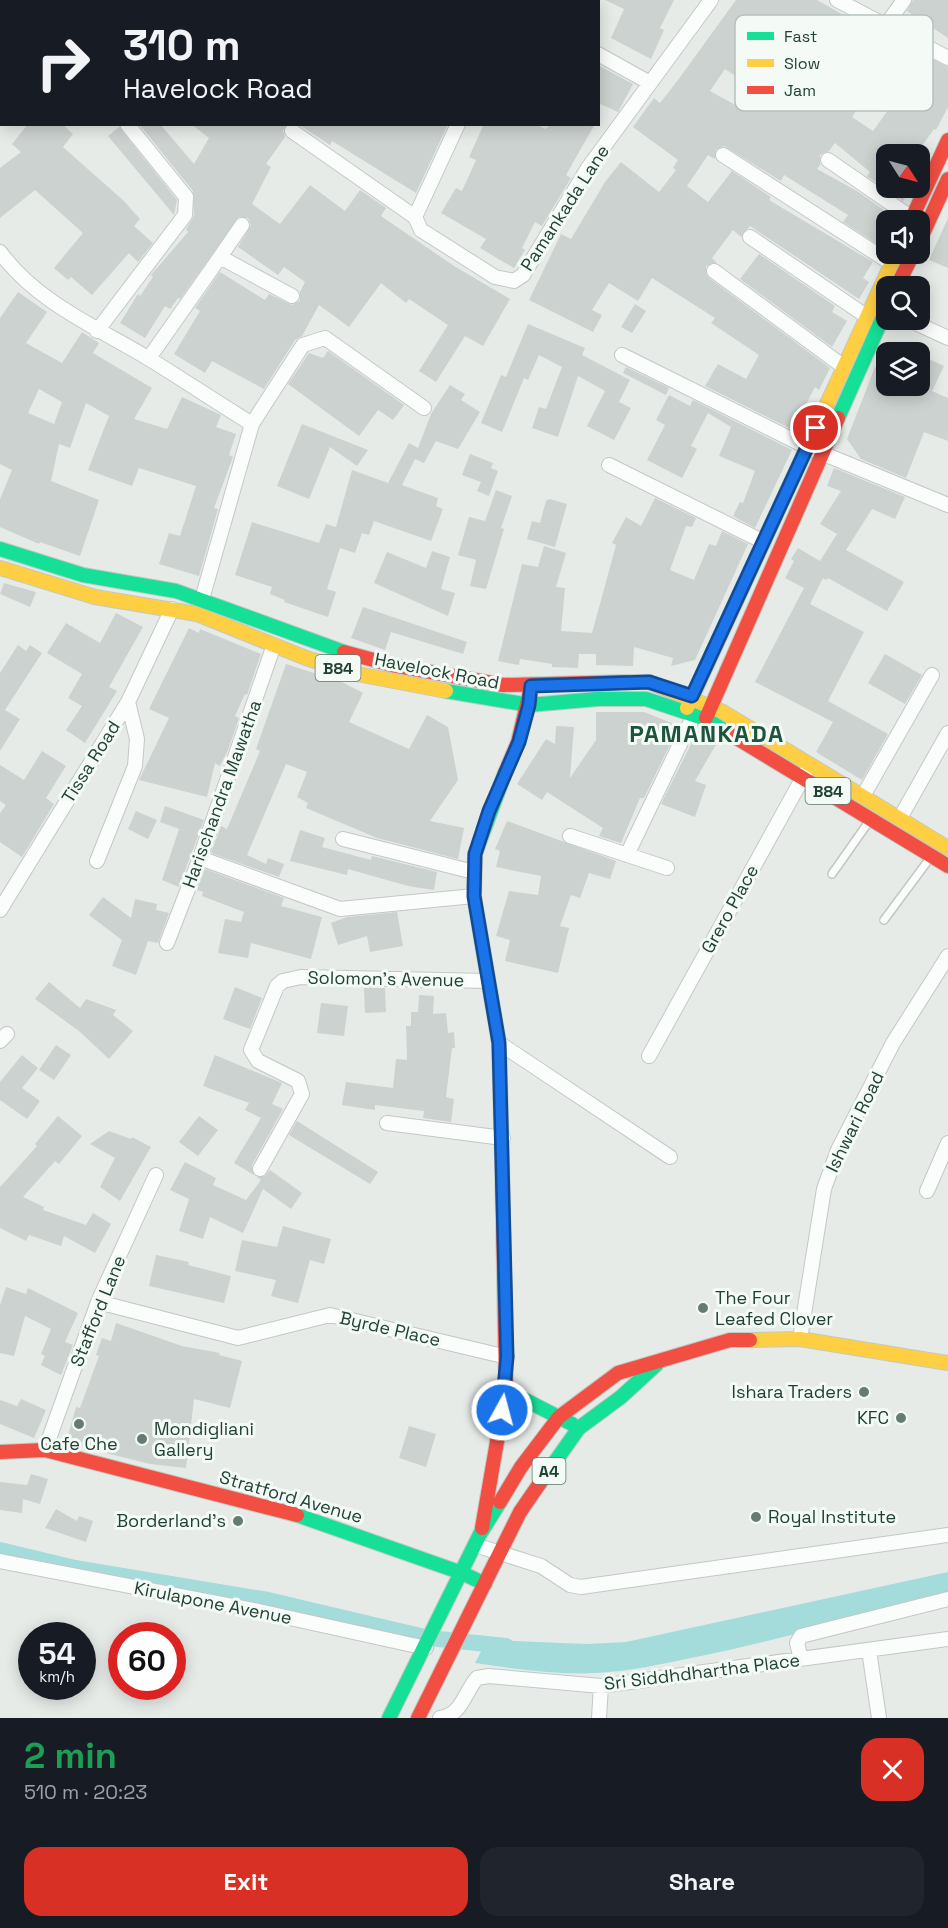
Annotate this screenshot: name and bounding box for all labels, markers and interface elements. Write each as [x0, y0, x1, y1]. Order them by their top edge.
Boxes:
legend [735, 15, 933, 111]
text: 310 m [123, 19, 241, 72]
icon: right [24, 24, 102, 102]
text: Fast [784, 26, 817, 47]
text: Slow [784, 53, 820, 74]
text: Havelock Road [123, 71, 313, 106]
text: Jam [784, 80, 816, 101]
street label: Pamankada Lane [515, 140, 614, 275]
north arrow [876, 144, 930, 198]
map controls [876, 144, 930, 396]
button: sound [876, 210, 930, 264]
button: search [876, 276, 930, 330]
button: layers [876, 342, 930, 396]
pin [790, 402, 841, 453]
icon: arrive [799, 411, 832, 444]
street label: Havelock Road [373, 647, 501, 694]
road number: B84 [316, 655, 360, 681]
street label: Harischandra Mawatha [177, 697, 266, 891]
street label: Tissa Road [56, 716, 125, 807]
district label: PAMANKADA [629, 718, 785, 749]
road number: B84 [806, 778, 850, 804]
street label: Grero Place [696, 860, 763, 957]
street label: Solomon's Avenue [307, 966, 465, 991]
street label: Ishwari Road [820, 1068, 889, 1176]
street label: Stafford Lane [65, 1252, 130, 1370]
place label: The Four Leafed Clover [715, 1286, 833, 1330]
marker: The Four Leafed Clover [696, 1301, 710, 1315]
street label: Byrde Place [337, 1306, 443, 1351]
position arrow [470, 1378, 534, 1442]
place label: Ishara Traders [732, 1380, 852, 1403]
marker: Ishara Traders [857, 1385, 871, 1399]
place label: KFC [857, 1406, 889, 1429]
marker: KFC [894, 1411, 908, 1425]
marker: Cafe Che [72, 1417, 86, 1431]
place label: Mondigliani Gallery [154, 1417, 254, 1461]
place label: Cafe Che [40, 1432, 118, 1455]
marker: Mondigliani Gallery [135, 1432, 149, 1446]
road number: A4 [532, 1458, 566, 1484]
street label: Stratford Avenue [217, 1465, 365, 1528]
place label: Royal Institute [768, 1505, 896, 1528]
place label: Borderland's [116, 1509, 226, 1532]
marker: Royal Institute [749, 1510, 763, 1524]
marker: Borderland's [231, 1514, 245, 1528]
street label: Kirulapone Avenue [132, 1576, 294, 1629]
speed limit sign: 60 [108, 1622, 186, 1700]
text: 54 [38, 1634, 76, 1673]
street label: Sri Siddhdhartha Place [603, 1648, 801, 1695]
text: km/h [39, 1667, 75, 1686]
text: 2 min [24, 1733, 117, 1779]
button: close [861, 1738, 924, 1801]
text: 510 m · 20:23 [24, 1779, 147, 1805]
button: Exit [24, 1847, 468, 1916]
button: Share [480, 1847, 924, 1916]

